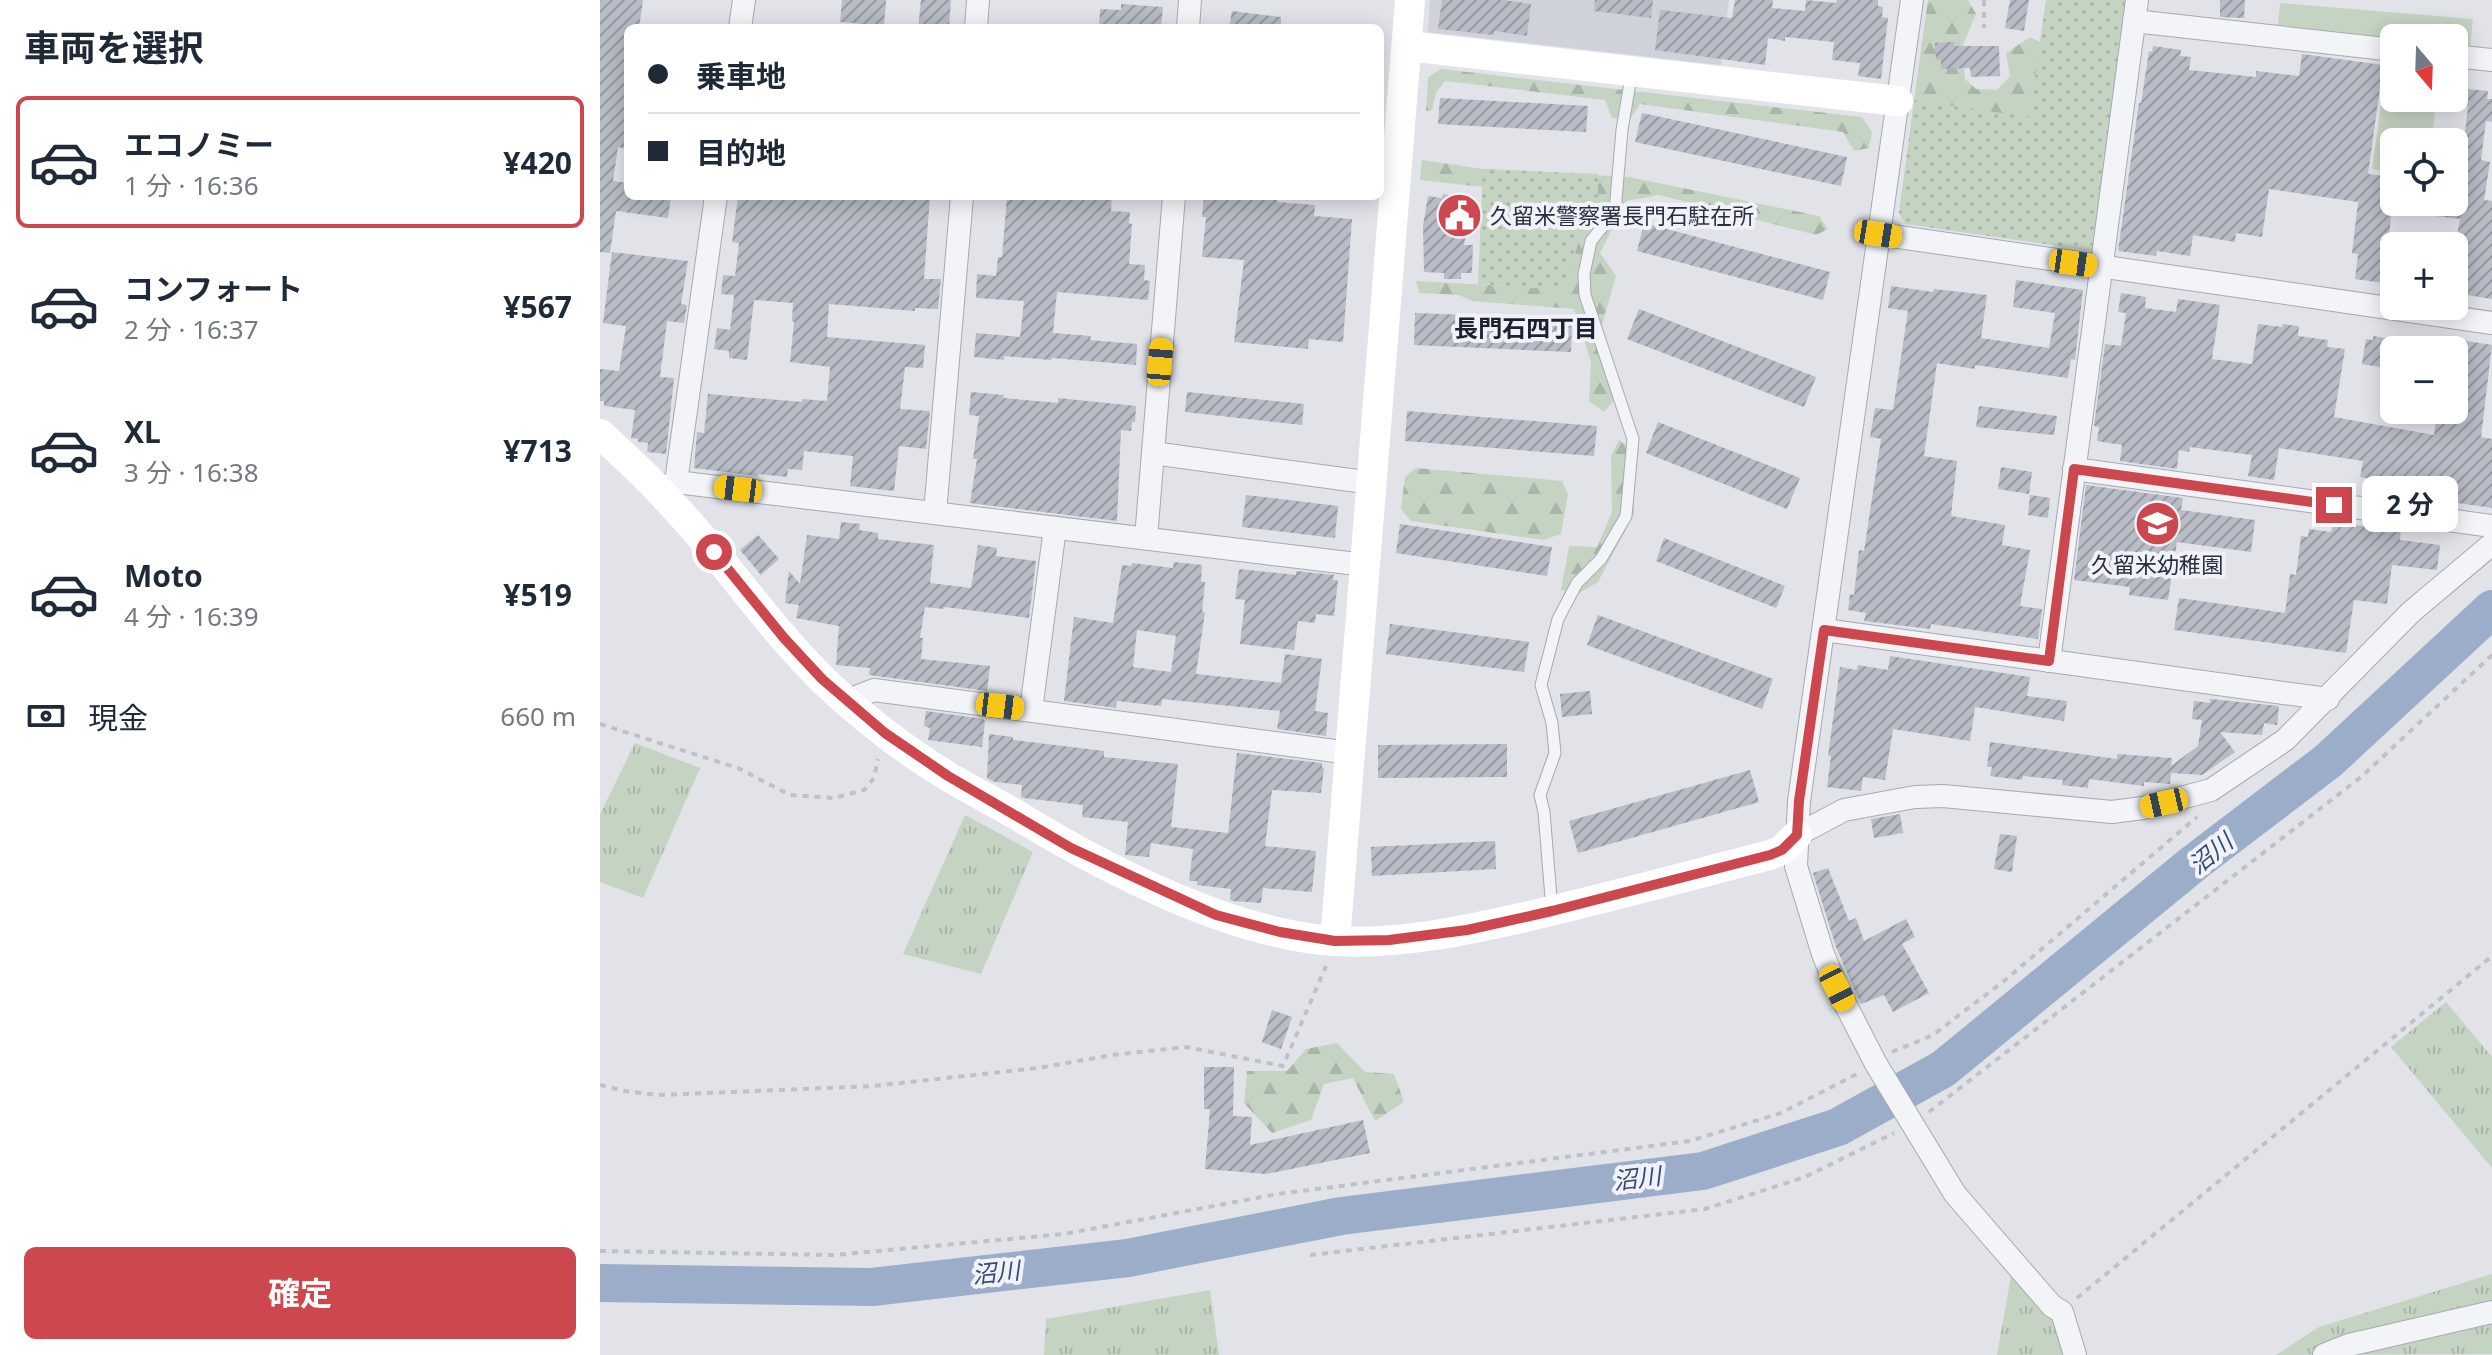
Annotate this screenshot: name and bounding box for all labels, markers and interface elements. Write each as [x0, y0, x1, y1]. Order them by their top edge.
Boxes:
text: 車両を選択 [24, 23, 204, 72]
north arrow [2380, 24, 2468, 112]
map controls [2380, 24, 2468, 424]
text: 乗車地 [696, 55, 786, 96]
text: エコノミー [124, 124, 274, 165]
icon: car [28, 126, 100, 198]
button: locate [2380, 128, 2468, 216]
text: 目的地 [696, 132, 786, 173]
text: ¥420 [503, 142, 572, 183]
text: 1 分 · 16:36 [124, 167, 259, 203]
public building icon: 久留米警察署長門石駐在所 [1435, 192, 1483, 240]
place label: 久留米警察署長門石駐在所 [1490, 200, 1754, 230]
car [1852, 218, 1904, 250]
button: + [2380, 232, 2468, 320]
car [2048, 248, 2098, 278]
text: コンフォート [124, 268, 303, 309]
icon: car [28, 270, 100, 342]
text: ¥567 [503, 286, 572, 327]
text: 2 分 · 16:37 [124, 311, 259, 347]
district label: 長門石四丁目 [1454, 311, 1598, 344]
button: − [2380, 336, 2468, 424]
car [1146, 337, 1174, 387]
text: XL [124, 411, 161, 452]
icon: car [28, 414, 100, 486]
text: ¥713 [503, 430, 572, 471]
text: 3 分 · 16:38 [124, 454, 259, 490]
car [713, 474, 763, 504]
callout: 2 分 [2362, 477, 2458, 533]
text: 2 分 [2386, 486, 2434, 522]
route end [2316, 487, 2352, 523]
school or university icon: 久留米幼稚園 [2133, 500, 2181, 548]
route start [696, 534, 732, 570]
place label: 久留米幼稚園 [2091, 549, 2223, 579]
text: Moto [124, 555, 203, 596]
icon: car [28, 558, 100, 630]
text: ¥519 [503, 574, 572, 615]
text: 4 分 · 16:39 [124, 598, 259, 634]
car [975, 691, 1025, 721]
icon: cash [24, 694, 68, 738]
text: 現金 [88, 697, 148, 738]
text: 660 m [500, 698, 576, 734]
car [2138, 786, 2190, 820]
water label: 沼川 [2181, 823, 2241, 881]
car [1815, 961, 1859, 1015]
water label: 沼川 [1611, 1158, 1666, 1197]
button: 確定 [24, 1247, 576, 1339]
water label: 沼川 [970, 1252, 1024, 1290]

